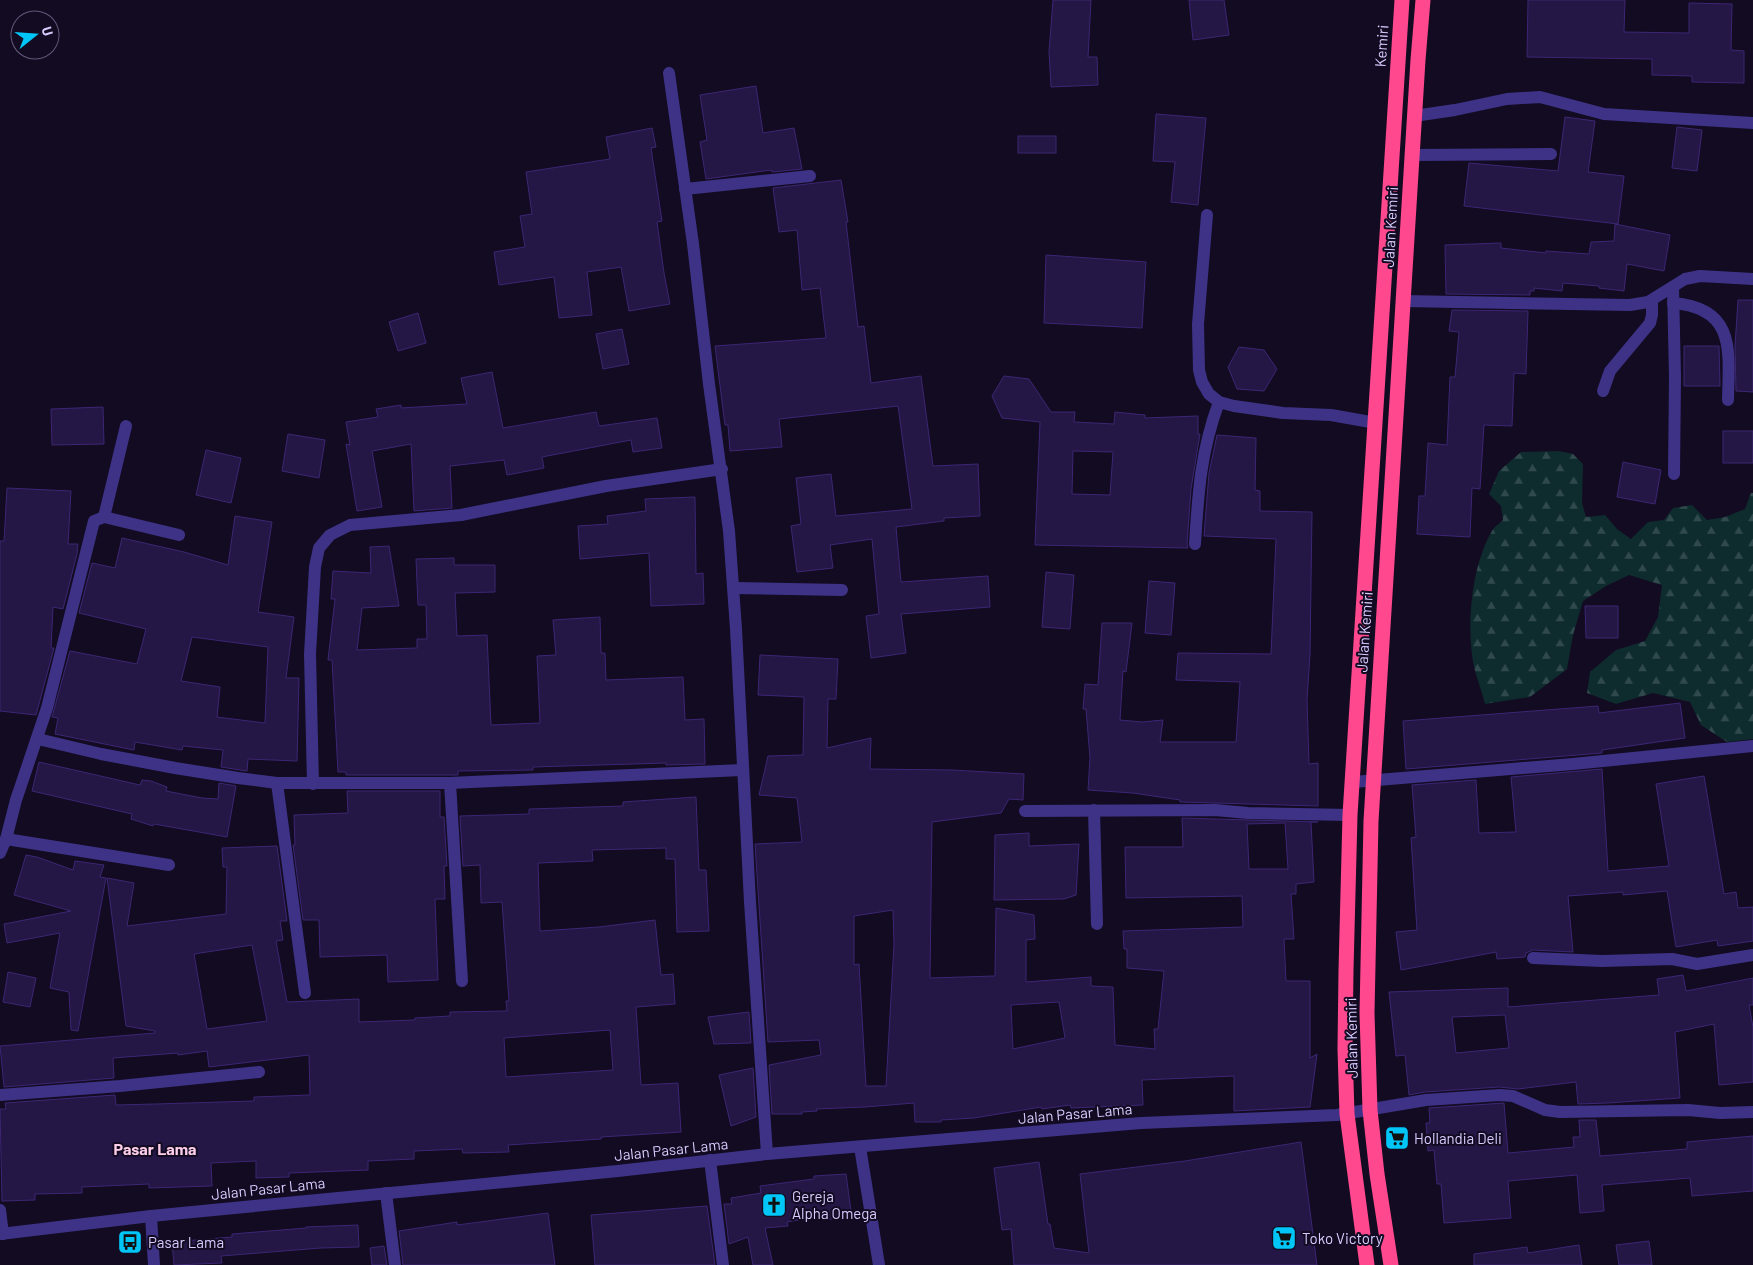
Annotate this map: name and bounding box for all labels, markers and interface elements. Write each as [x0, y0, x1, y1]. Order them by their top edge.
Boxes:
north arrow [10, 10, 60, 60]
text: U [38, 24, 57, 38]
street label: Kemiri [1371, 24, 1391, 68]
street label: Jalan Kemiri [1379, 186, 1401, 268]
street label: Jalan Kemiri [1352, 591, 1376, 673]
street label: Jalan Kemiri [1341, 997, 1361, 1079]
street label: Jalan Pasar Lama [1017, 1099, 1133, 1127]
supermarket icon: Hollandia Deli [1384, 1125, 1410, 1151]
place label: Hollandia Deli [1414, 1129, 1502, 1147]
street label: Jalan Pasar Lama [613, 1134, 729, 1164]
district label: Pasar Lama [113, 1139, 197, 1158]
street label: Jalan Pasar Lama [210, 1173, 326, 1203]
place label: Gereja Alpha Omega [792, 1187, 877, 1222]
church icon: Gereja Alpha Omega [761, 1192, 787, 1218]
supermarket icon: Toko Victory [1271, 1225, 1297, 1251]
bus stop icon: Pasar Lama [117, 1229, 143, 1255]
place label: Toko Victory [1302, 1229, 1383, 1247]
place label: Pasar Lama [148, 1233, 224, 1251]

